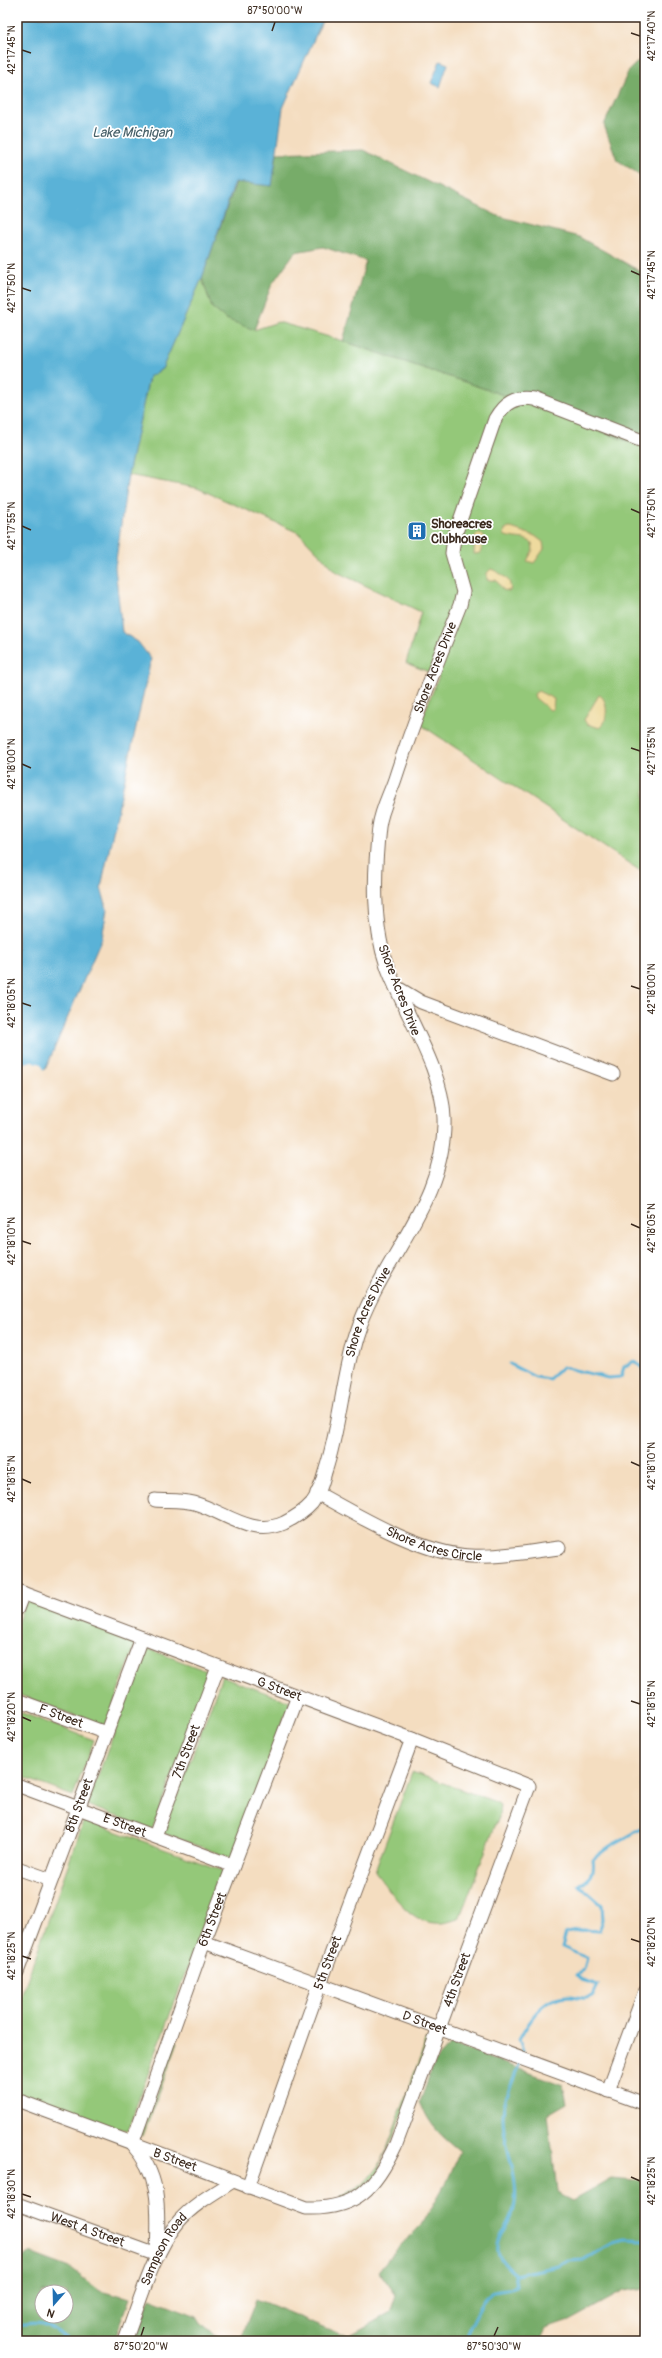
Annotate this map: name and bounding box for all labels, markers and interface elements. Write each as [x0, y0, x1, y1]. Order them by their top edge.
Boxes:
text: 87°50'00"W [247, 5, 303, 17]
text: 42°17'40"N [646, 11, 658, 61]
text: 42°17'45"N [6, 25, 18, 75]
water label: Lake Michigan [92, 124, 173, 141]
text: 42°17'45"N [646, 250, 658, 300]
text: 42°17'50"N [6, 263, 18, 313]
text: 42°17'50"N [646, 488, 658, 538]
text: 42°17'55"N [6, 501, 18, 550]
place label: Shoreacres Clubhouse [431, 516, 492, 547]
building icon: Shoreacres Clubhouse [406, 520, 428, 542]
street label: Shore Acres Drive [410, 619, 461, 716]
text: 42°17'55"N [646, 726, 658, 775]
text: 42°18'00"N [6, 738, 18, 790]
street label: Shore Acres Drive [374, 942, 424, 1038]
text: 42°18'00"N [646, 963, 658, 1015]
text: 42°18'05"N [6, 978, 18, 1028]
text: 42°18'05"N [646, 1203, 658, 1253]
text: 42°18'10"N [6, 1217, 18, 1265]
street label: Shore Acres Drive [342, 1264, 395, 1359]
text: 42°18'10"N [646, 1442, 658, 1490]
text: 42°18'15"N [6, 1455, 18, 1502]
street label: Shore Acres Circle [383, 1523, 483, 1564]
street label: G Street [254, 1674, 305, 1705]
text: 42°18'15"N [646, 1680, 658, 1727]
text: 42°18'20"N [6, 1692, 18, 1742]
street label: F Street [37, 1701, 86, 1732]
street label: 7th Street [169, 1722, 204, 1781]
street label: 8th Street [62, 1776, 97, 1834]
street label: E Street [101, 1810, 149, 1841]
street label: 6th Street [195, 1889, 231, 1949]
text: 42°18'20"N [646, 1917, 658, 1967]
text: 42°18'25"N [6, 1931, 18, 1980]
street label: 5th Street [311, 1933, 346, 1992]
street label: 4th Street [440, 1950, 475, 2009]
street label: D Street [400, 2008, 450, 2039]
street label: B Street [151, 2145, 200, 2176]
text: 42°18'25"N [646, 2156, 658, 2205]
text: 42°18'30"N [6, 2169, 18, 2219]
street label: West A Street [48, 2209, 128, 2251]
street label: Sampson Road [138, 2209, 190, 2288]
north arrow [34, 2284, 74, 2324]
text: N [45, 2305, 56, 2320]
text: 87°50'20"W [114, 2341, 168, 2353]
text: 87°50'30"W [467, 2341, 521, 2353]

